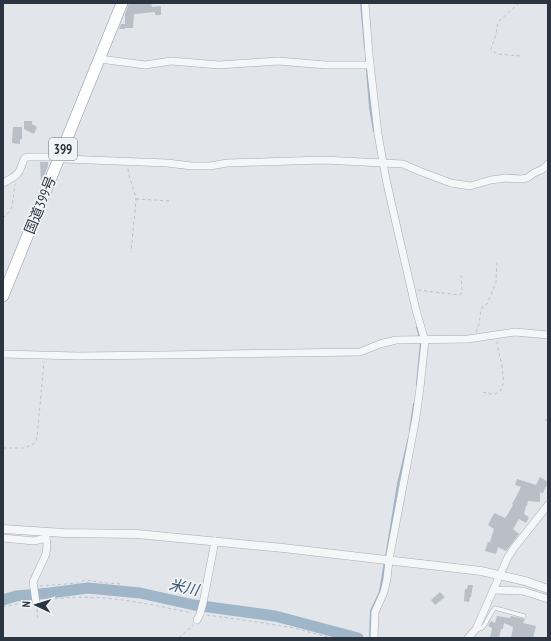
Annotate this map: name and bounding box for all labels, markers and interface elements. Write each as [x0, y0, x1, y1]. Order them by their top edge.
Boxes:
road number: 399 [49, 138, 77, 160]
street label: 国道399号 [20, 173, 60, 237]
water label: 米川 [167, 575, 203, 600]
north arrow [16, 585, 56, 625]
text: N [19, 601, 33, 608]

